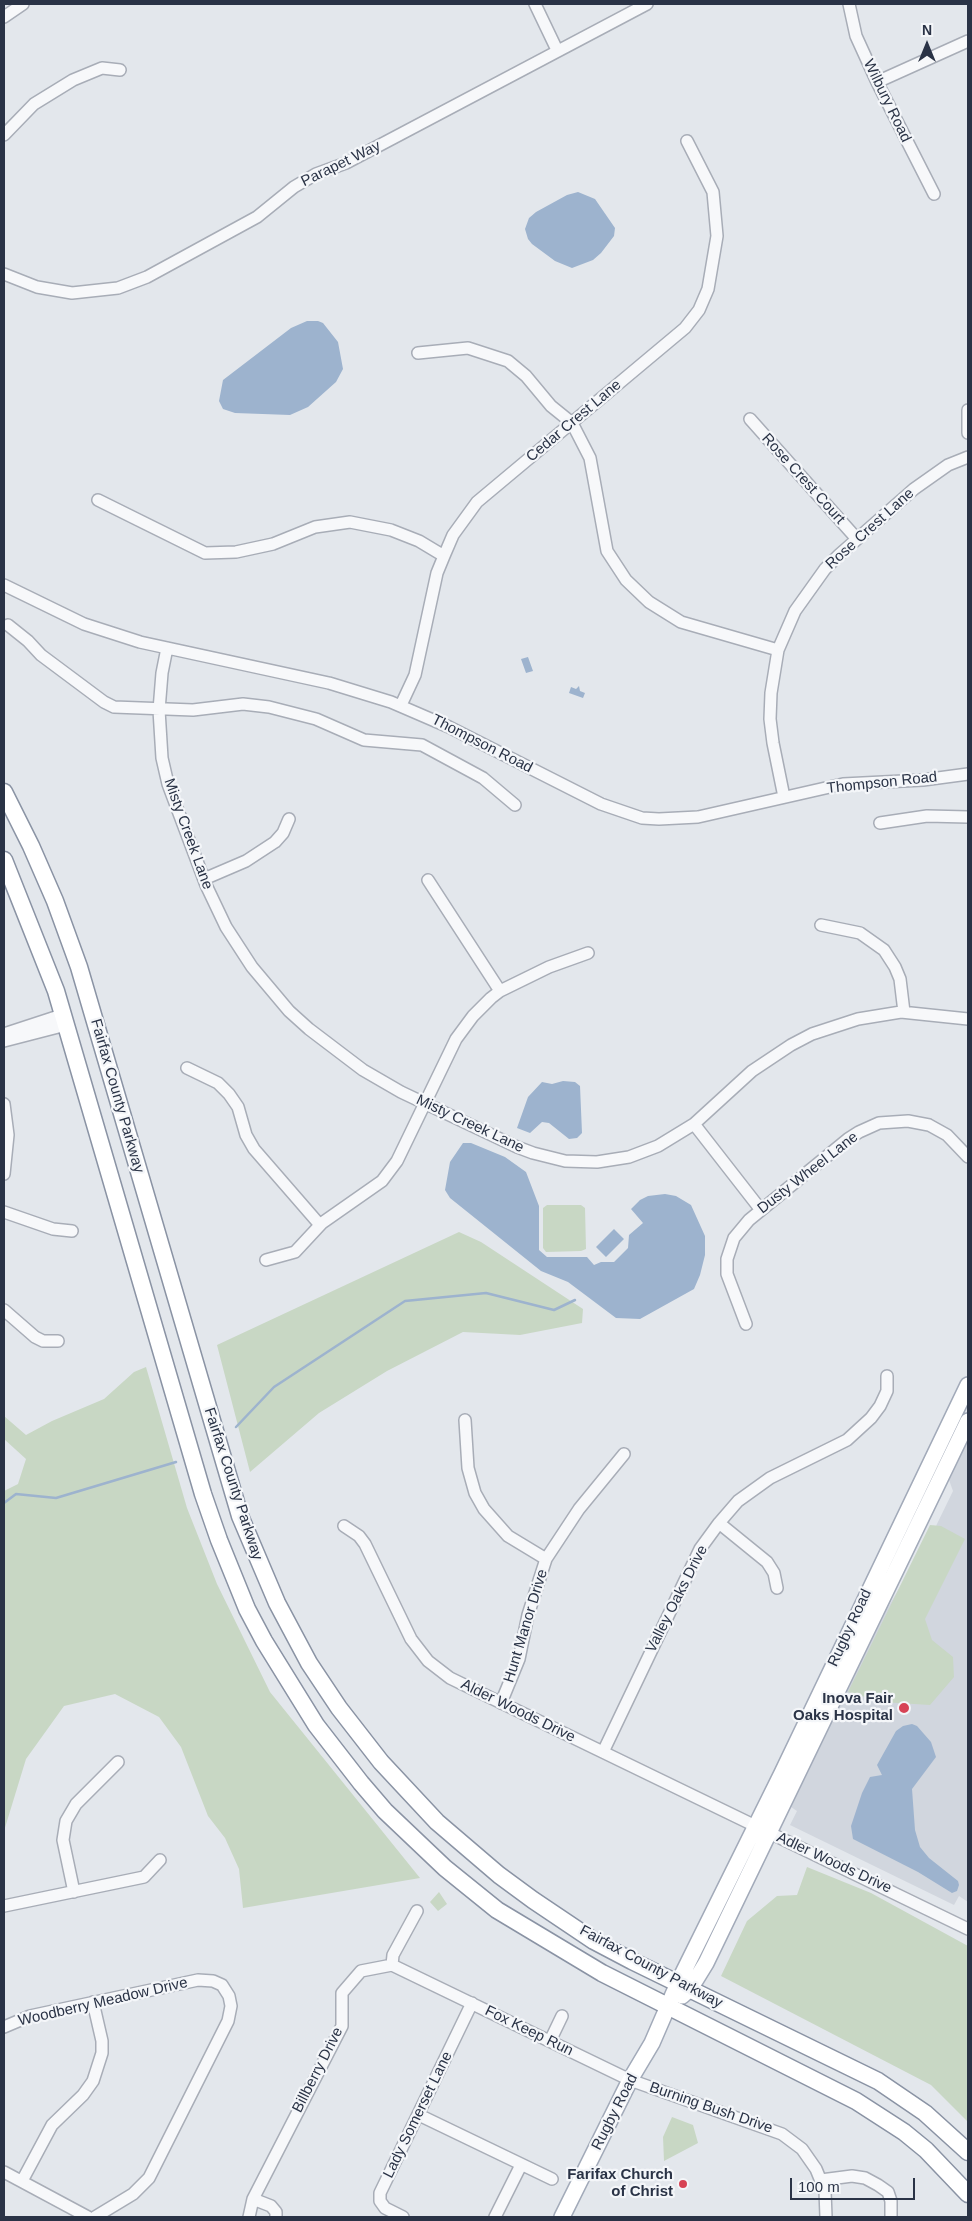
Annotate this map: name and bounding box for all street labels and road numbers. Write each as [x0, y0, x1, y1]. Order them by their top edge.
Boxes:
street label: Wilbury Road [859, 57, 915, 145]
street label: Parapet Way [298, 137, 384, 191]
street label: Cedar Crest Lane [523, 376, 625, 466]
street label: Rose Crest Court [758, 430, 848, 528]
street label: Rose Crest Lane [822, 485, 918, 573]
street label: Thompson Road [429, 711, 535, 777]
street label: Thompson Road [826, 768, 938, 798]
street label: Misty Creek Lane [160, 776, 216, 892]
street label: Fairfax County Parkway [86, 1017, 148, 1175]
street label: Misty Creek Lane [413, 1091, 527, 1157]
street label: Dusty Wheel Lane [754, 1128, 862, 1218]
street label: Fairfax County Parkway [200, 1406, 266, 1562]
street label: Valley Oaks Drive [642, 1542, 712, 1656]
street label: Hunt Manor Drive [500, 1567, 552, 1685]
street label: Rugby Road [824, 1586, 876, 1670]
street label: Alder Woods Drive [458, 1676, 578, 1746]
street label: Adler Woods Drive [774, 1828, 894, 1898]
street label: Fairfax County Parkway [576, 1922, 726, 2012]
street label: Woodberry Meadow Drive [17, 1974, 189, 2030]
street label: Fox Keep Run [482, 2002, 576, 2060]
street label: Billberry Drive [289, 2024, 347, 2116]
street label: Lady Somerset Lane [380, 2049, 456, 2181]
street label: Rugby Road [588, 2071, 642, 2153]
street label: Burning Bush Drive [647, 2078, 775, 2138]

